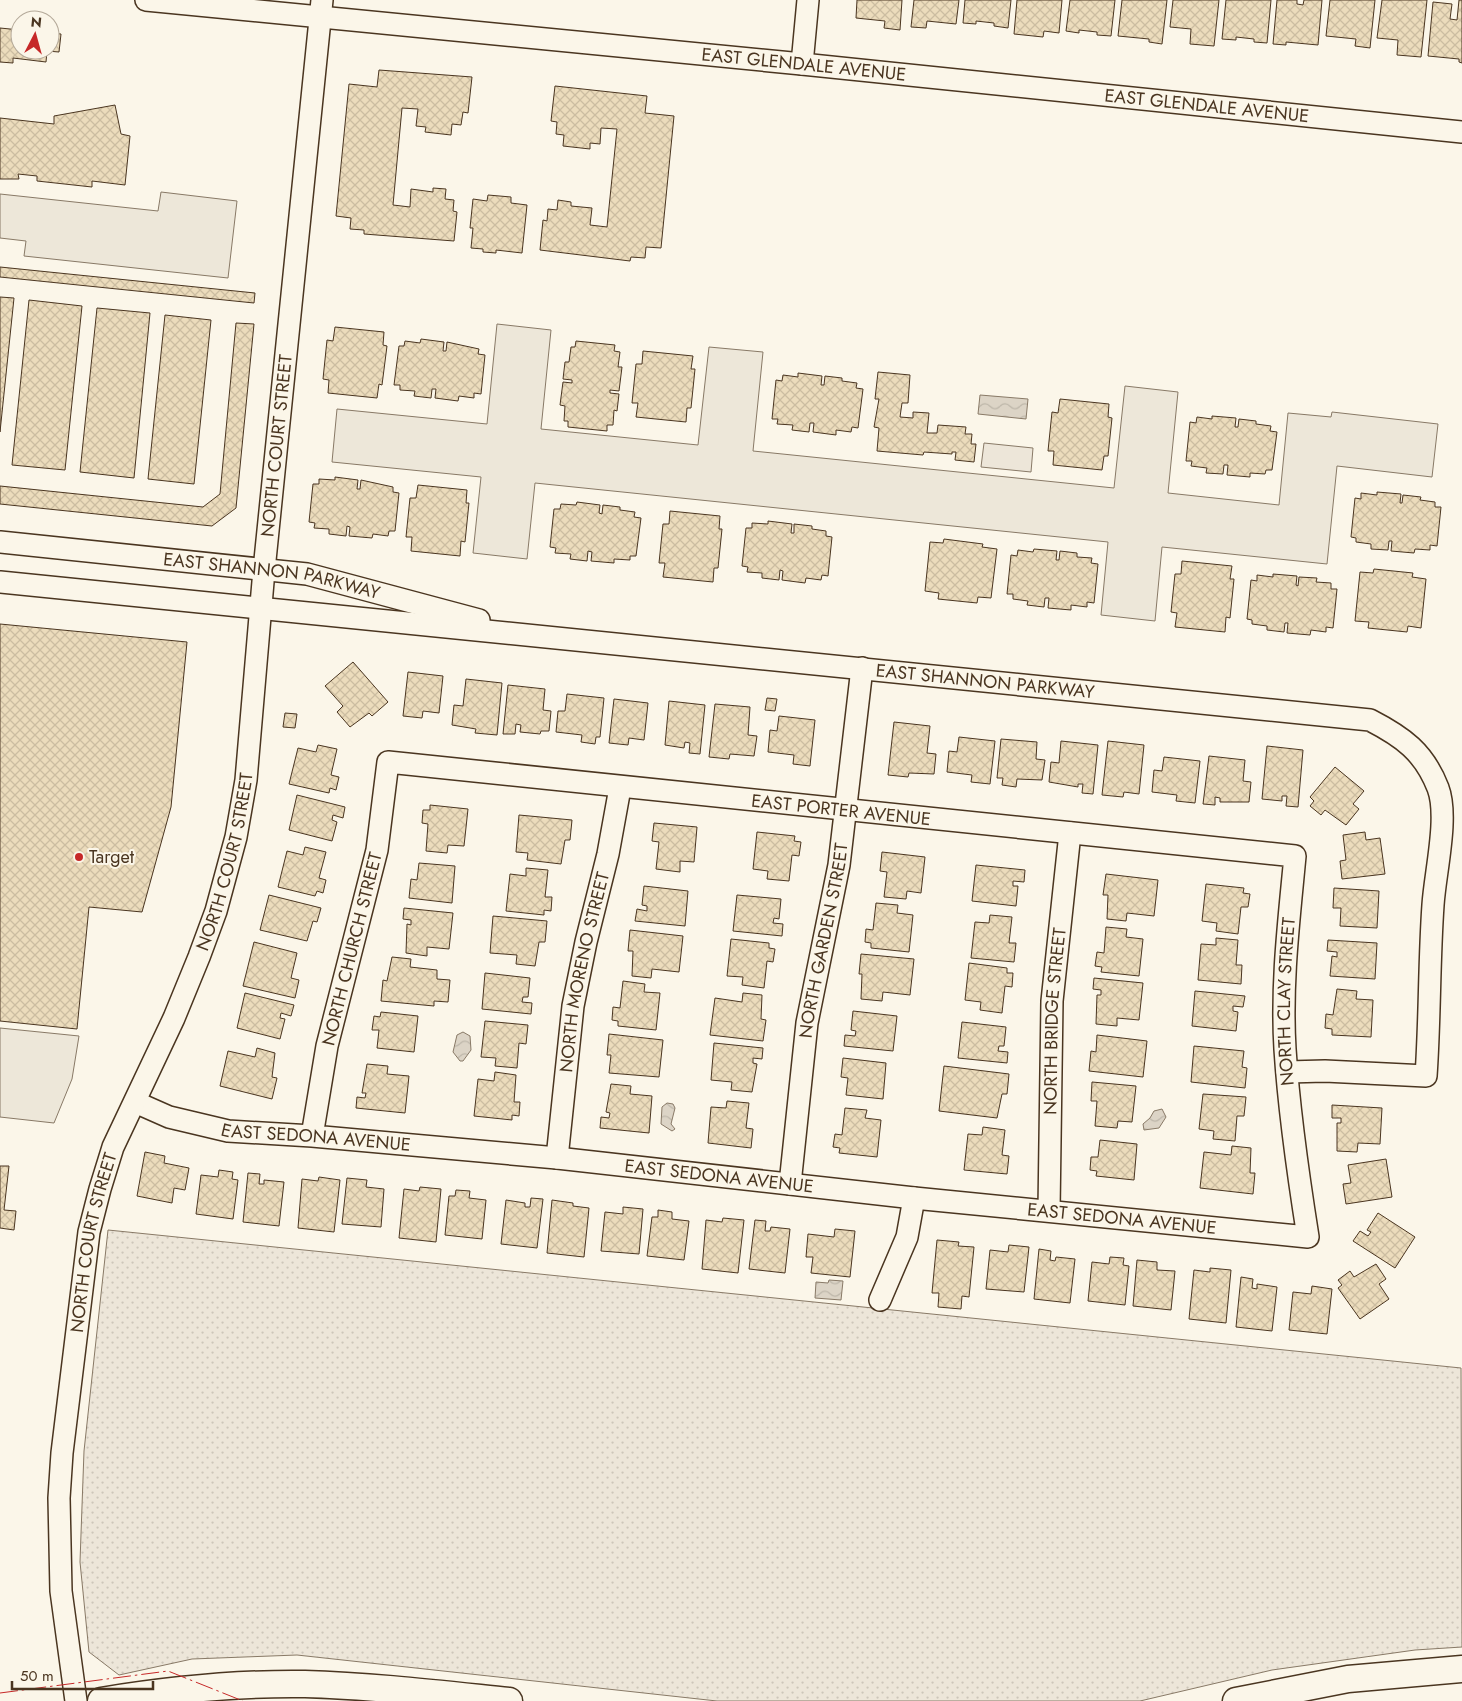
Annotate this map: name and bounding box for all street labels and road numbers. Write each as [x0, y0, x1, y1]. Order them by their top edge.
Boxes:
street label: EAST GLENDALE AVENUE [700, 41, 907, 88]
street label: EAST GLENDALE AVENUE [1103, 82, 1310, 129]
street label: NORTH COURT STREET [254, 353, 299, 538]
street label: EAST SHANNON PARKWAY [162, 546, 384, 606]
street label: EAST SHANNON PARKWAY [874, 657, 1096, 705]
street label: NORTH COURT STREET [189, 771, 260, 954]
street label: EAST PORTER AVENUE [750, 788, 932, 832]
street label: NORTH GARDEN STREET [792, 841, 855, 1039]
street label: NORTH CHURCH STREET [315, 849, 389, 1048]
street label: NORTH MORENO STREET [553, 869, 616, 1074]
street label: NORTH CLAY STREET [1271, 916, 1302, 1087]
street label: NORTH BRIDGE STREET [1037, 926, 1073, 1115]
street label: EAST SEDONA AVENUE [218, 1117, 412, 1158]
street label: NORTH COURT STREET [64, 1149, 124, 1334]
street label: EAST SEDONA AVENUE [623, 1153, 815, 1200]
street label: EAST SEDONA AVENUE [1026, 1196, 1218, 1241]

